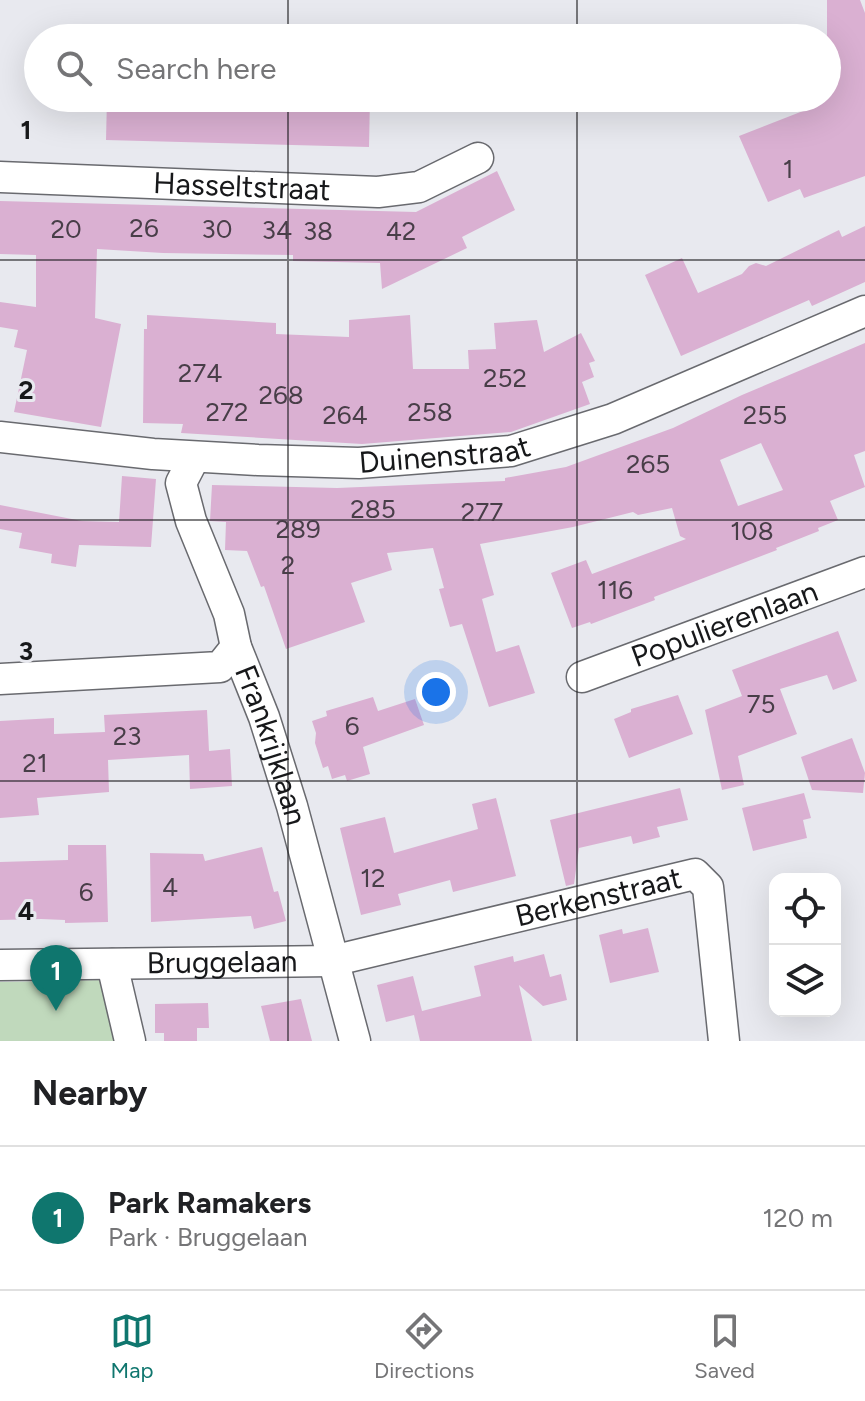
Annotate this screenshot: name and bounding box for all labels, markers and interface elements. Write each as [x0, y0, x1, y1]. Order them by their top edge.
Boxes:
search box [24, 24, 841, 112]
icon: search [52, 46, 96, 90]
text: Search here [116, 50, 276, 87]
text: 1 [21, 114, 31, 146]
house number: 1 [783, 153, 793, 185]
street label: Hasseltstraat [152, 164, 331, 208]
house number: 26 [129, 212, 159, 244]
house number: 20 [50, 213, 82, 245]
house number: 30 [202, 213, 232, 245]
house number: 34 [262, 214, 292, 246]
house number: 38 [303, 215, 333, 247]
house number: 42 [386, 215, 416, 247]
house number: 274 [178, 357, 222, 389]
house number: 252 [483, 362, 527, 394]
text: 2 [18, 374, 34, 406]
house number: 268 [258, 379, 304, 411]
house number: 272 [205, 396, 249, 428]
house number: 258 [407, 396, 453, 428]
house number: 264 [322, 399, 368, 431]
house number: 255 [743, 399, 787, 431]
street label: Duinenstraat [358, 427, 535, 481]
house number: 265 [626, 448, 670, 480]
house number: 285 [350, 493, 396, 525]
house number: 277 [461, 496, 503, 528]
house number: 289 [275, 513, 321, 545]
house number: 108 [730, 515, 774, 547]
house number: 2 [281, 549, 295, 581]
street label: Populierenlaan [626, 572, 823, 675]
house number: 116 [597, 574, 633, 606]
text: 3 [19, 635, 33, 667]
street label: Frankrijklaan [227, 660, 315, 829]
your location [416, 672, 456, 712]
house number: 75 [747, 688, 775, 720]
house number: 6 [345, 710, 359, 742]
house number: 23 [113, 720, 141, 752]
house number: 21 [22, 747, 48, 779]
street label: Berkenstraat [511, 859, 685, 934]
house number: 12 [360, 862, 386, 894]
house number: 4 [162, 871, 178, 903]
map controls [769, 873, 841, 1017]
button: locate [769, 873, 841, 945]
house number: 6 [79, 876, 93, 908]
text: 4 [18, 895, 34, 927]
street label: Bruggelaan [146, 942, 298, 981]
pin: 1 [30, 945, 82, 1011]
button: layers [769, 945, 841, 1017]
text: Nearby [32, 1073, 147, 1114]
text: Park Ramakers [108, 1184, 311, 1221]
text: 1 [53, 1202, 63, 1234]
text: 120 m [763, 1202, 833, 1234]
text: Park · Bruggelaan [108, 1221, 308, 1253]
tab: Map [110, 1309, 154, 1384]
tab: Directions [374, 1309, 474, 1384]
tab: Saved [694, 1309, 755, 1384]

